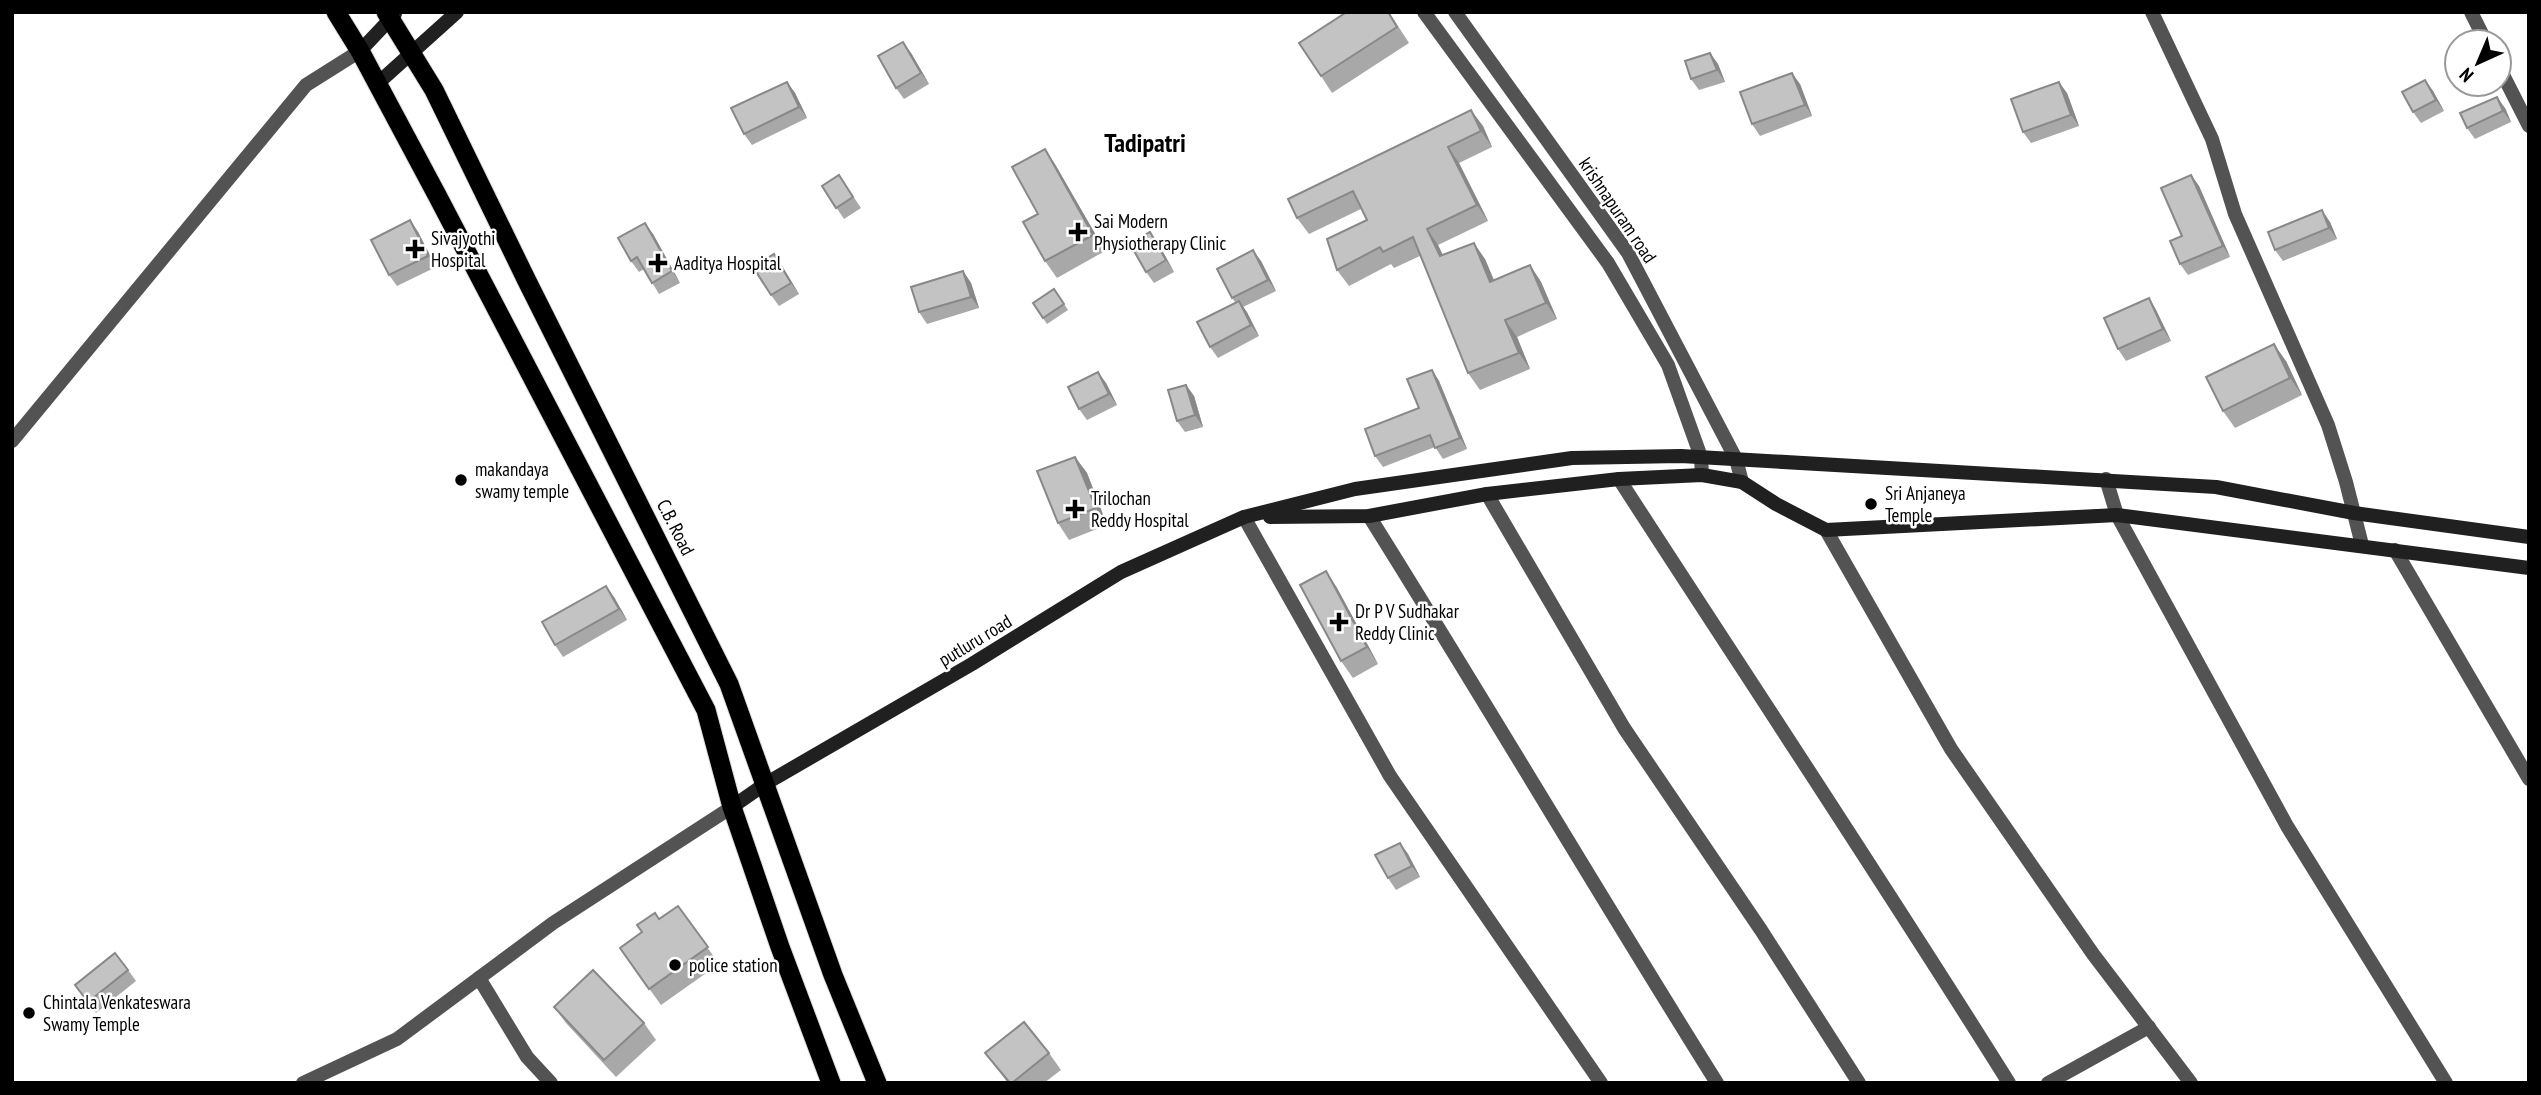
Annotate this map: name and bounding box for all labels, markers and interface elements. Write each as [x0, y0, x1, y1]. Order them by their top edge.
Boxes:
north arrow [2443, 28, 2513, 98]
text: N [2454, 63, 2478, 87]
district label: Tadipatri [1104, 126, 1186, 159]
street label: krishnapuram road [1574, 153, 1662, 267]
place label: Sai Modern Physiotherapy Clinic [1094, 209, 1226, 255]
marker: Sai Modern Physiotherapy Clinic [1068, 222, 1088, 242]
place label: Sivajyothi Hospital [431, 226, 495, 272]
marker: Sivajyothi Hospital [405, 239, 425, 259]
place label: Aaditya Hospital [674, 251, 782, 275]
marker: Aaditya Hospital [648, 253, 668, 273]
place label: makandaya swamy temple [475, 457, 569, 503]
marker: makandaya swamy temple [453, 472, 469, 488]
place label: Sri Anjaneya Temple [1885, 481, 1966, 527]
place label: Trilochan Reddy Hospital [1091, 486, 1189, 532]
street label: C.B. Road [652, 495, 700, 559]
marker: Sri Anjaneya Temple [1863, 496, 1879, 512]
marker: Trilochan Reddy Hospital [1065, 499, 1085, 519]
place label: Dr P V Sudhakar Reddy Clinic [1355, 599, 1460, 645]
street label: putluru road [934, 609, 1016, 671]
marker: Dr P V Sudhakar Reddy Clinic [1329, 612, 1349, 632]
place label: police station [689, 953, 777, 977]
marker: police station [667, 957, 683, 973]
place label: Chintala Venkateswara Swamy Temple [43, 990, 191, 1036]
marker: Chintala Venkateswara Swamy Temple [21, 1005, 37, 1021]

